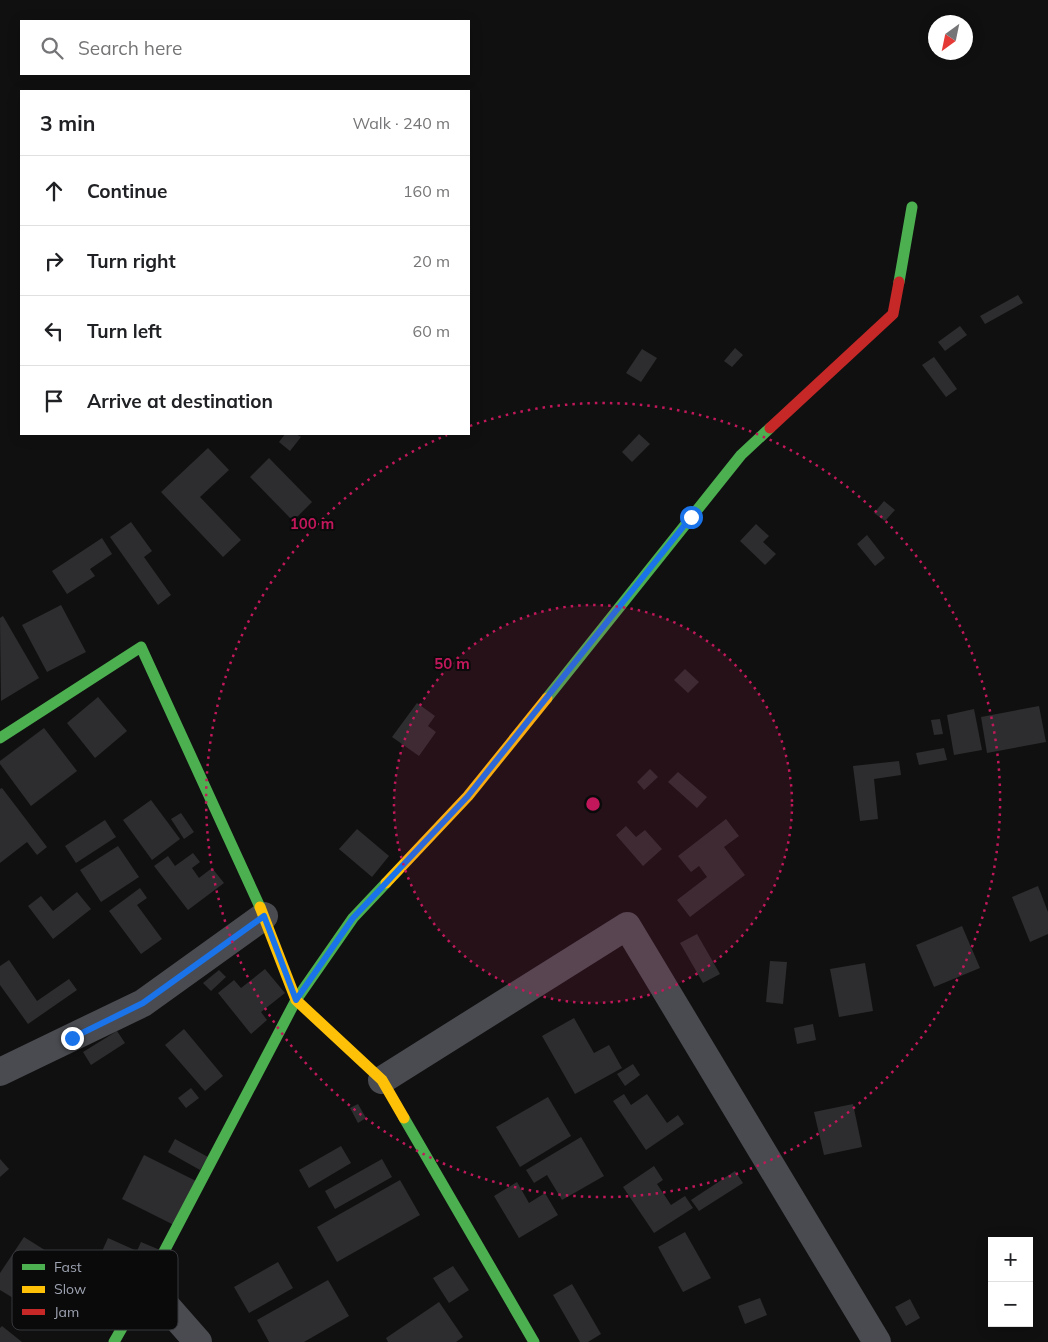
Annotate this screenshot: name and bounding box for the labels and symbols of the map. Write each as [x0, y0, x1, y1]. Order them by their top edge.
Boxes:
north arrow [928, 15, 973, 60]
route start [680, 506, 703, 529]
text: 100 m [290, 514, 334, 533]
text: 50 m [434, 654, 470, 673]
centre of rings [584, 795, 602, 813]
route end [61, 1027, 84, 1050]
legend [12, 1250, 178, 1330]
text: Fast [54, 1258, 82, 1276]
text: Slow [54, 1280, 86, 1298]
text: Jam [54, 1303, 79, 1321]

